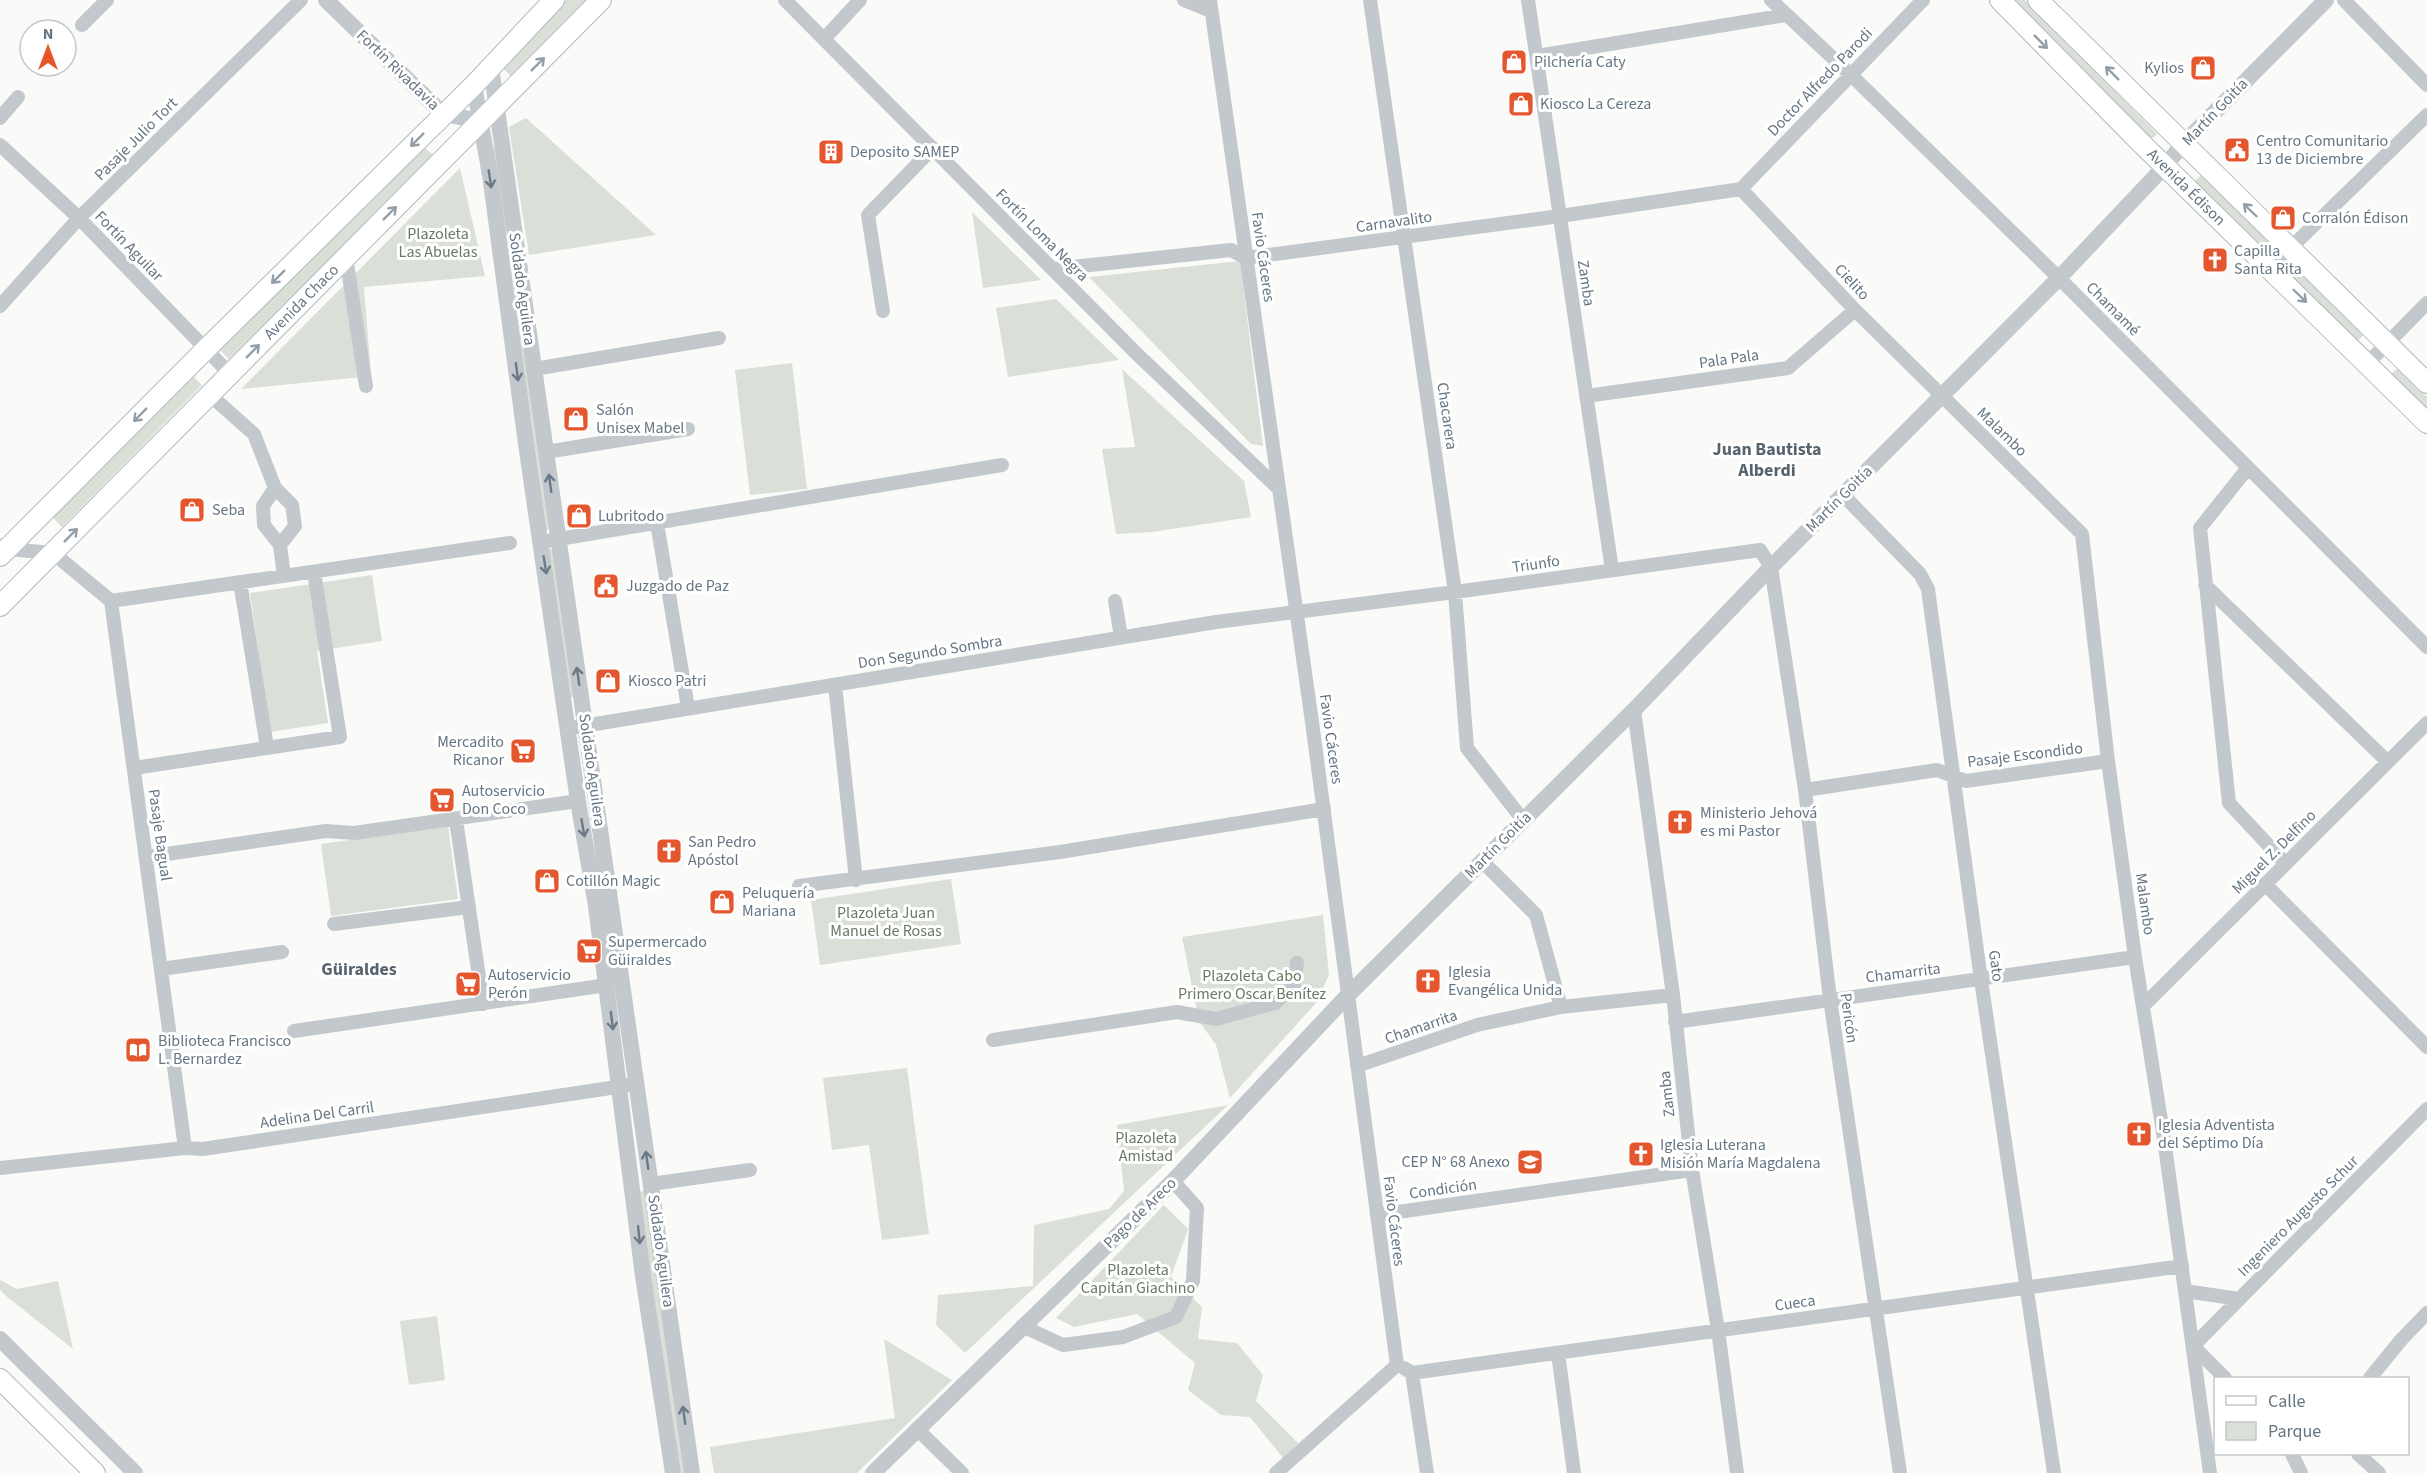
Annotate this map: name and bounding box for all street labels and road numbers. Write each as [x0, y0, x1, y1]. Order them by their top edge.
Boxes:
street label: Doctor Alfredo Parodi [1762, 23, 1878, 141]
street label: Fortín Rivadavia [352, 25, 444, 115]
street label: Martín Goitía [2177, 73, 2253, 151]
street label: Pasaje Julio Tort [89, 92, 183, 186]
street label: Avenida Édison [2142, 144, 2230, 231]
street label: Fortín Loma Negra [991, 184, 1093, 286]
street label: Fortín Aguilar [90, 206, 169, 286]
street label: Carnavalito [1355, 206, 1433, 238]
street label: Favio Cáceres [1246, 210, 1280, 304]
street label: Soldado Aguilera [503, 231, 541, 347]
street label: Zamba [1572, 258, 1600, 308]
street label: Avenida Chaco [259, 259, 344, 345]
street label: Cielito [1829, 259, 1875, 305]
street label: Chamamé [2081, 277, 2145, 341]
street label: Pala Pala [1698, 344, 1760, 374]
street label: Chacarera [1431, 381, 1463, 451]
street label: Malambo [1972, 402, 2032, 462]
street label: Martín Goitía [1801, 461, 1877, 537]
street label: Triunfo [1511, 550, 1561, 578]
street label: Don Segundo Sombra [856, 630, 1004, 674]
street label: Favio Cáceres [1314, 692, 1348, 786]
street label: Soldado Aguilera [573, 712, 611, 828]
street label: Pasaje Escondido [1966, 737, 2084, 773]
street label: Pasaje Bagual [143, 788, 177, 882]
street label: Miguel Z. Delfino [2227, 805, 2321, 899]
street label: Martín Goitía [1460, 807, 1536, 883]
street label: Malambo [2130, 871, 2160, 937]
street label: Gato [1983, 949, 2009, 983]
street label: Chamarrita [1864, 957, 1942, 989]
street label: Pericón [1835, 991, 1863, 1045]
street label: Chamarrita [1382, 1004, 1460, 1050]
street label: Zamba [1654, 1070, 1680, 1118]
street label: Adelina Del Carril [259, 1096, 375, 1134]
street label: Ingeniero Augusto Schur [2233, 1150, 2364, 1281]
street label: Pago de Areco [1099, 1172, 1181, 1254]
street label: Condición [1408, 1173, 1478, 1205]
street label: Favio Cáceres [1378, 1175, 1410, 1268]
street label: Soldado Aguilera [642, 1193, 680, 1309]
street label: Cueca [1773, 1289, 1817, 1317]

